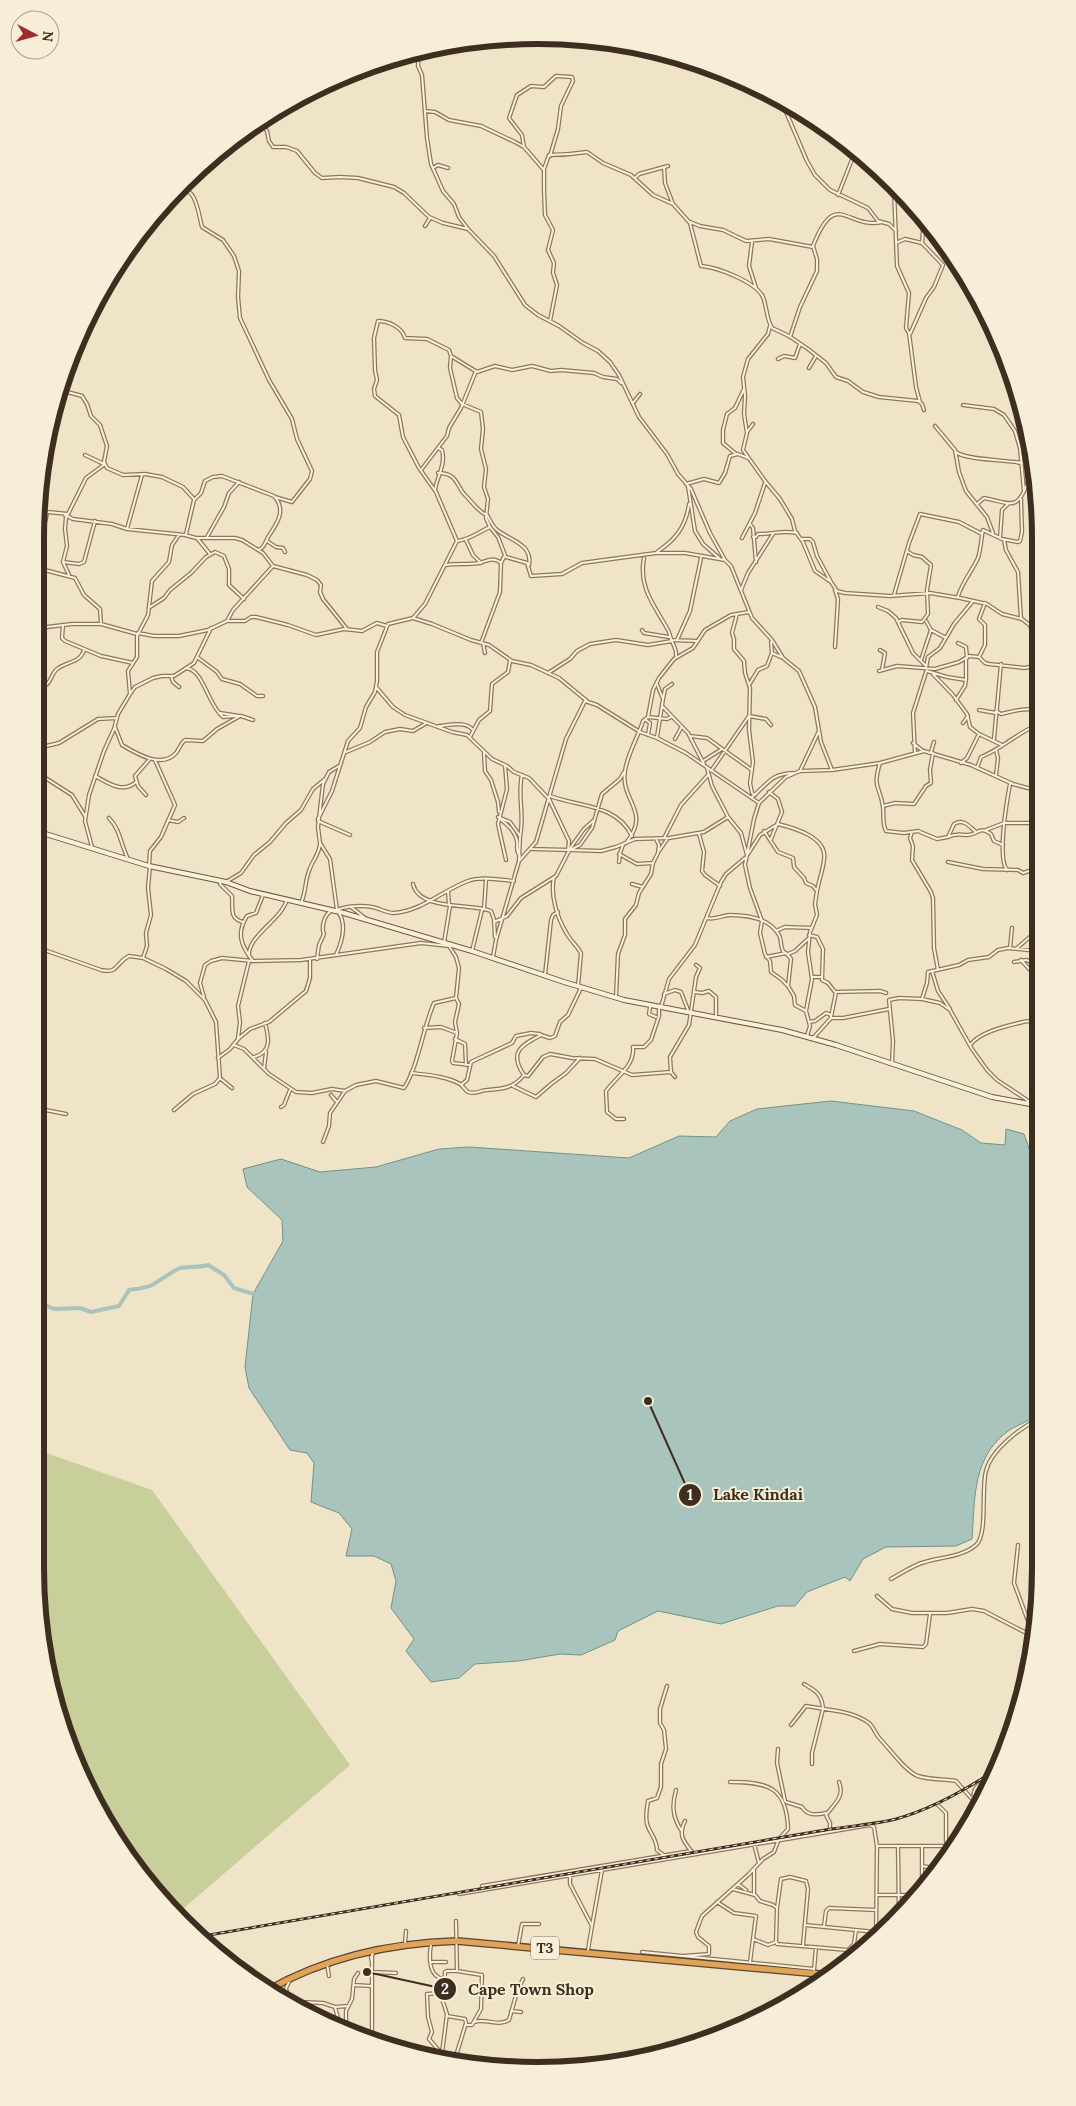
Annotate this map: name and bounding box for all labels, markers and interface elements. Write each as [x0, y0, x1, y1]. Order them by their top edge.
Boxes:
north arrow [10, 10, 60, 60]
text: N [38, 30, 57, 43]
callout: Lake Kindai [678, 1479, 813, 1510]
text: Lake Kindai [713, 1484, 803, 1504]
text: 1 [687, 1485, 693, 1504]
road number: T3 [531, 1936, 559, 1960]
callout: Cape Town Shop [433, 1974, 604, 2005]
text: 2 [441, 1979, 449, 1998]
text: Cape Town Shop [468, 1979, 594, 1999]

